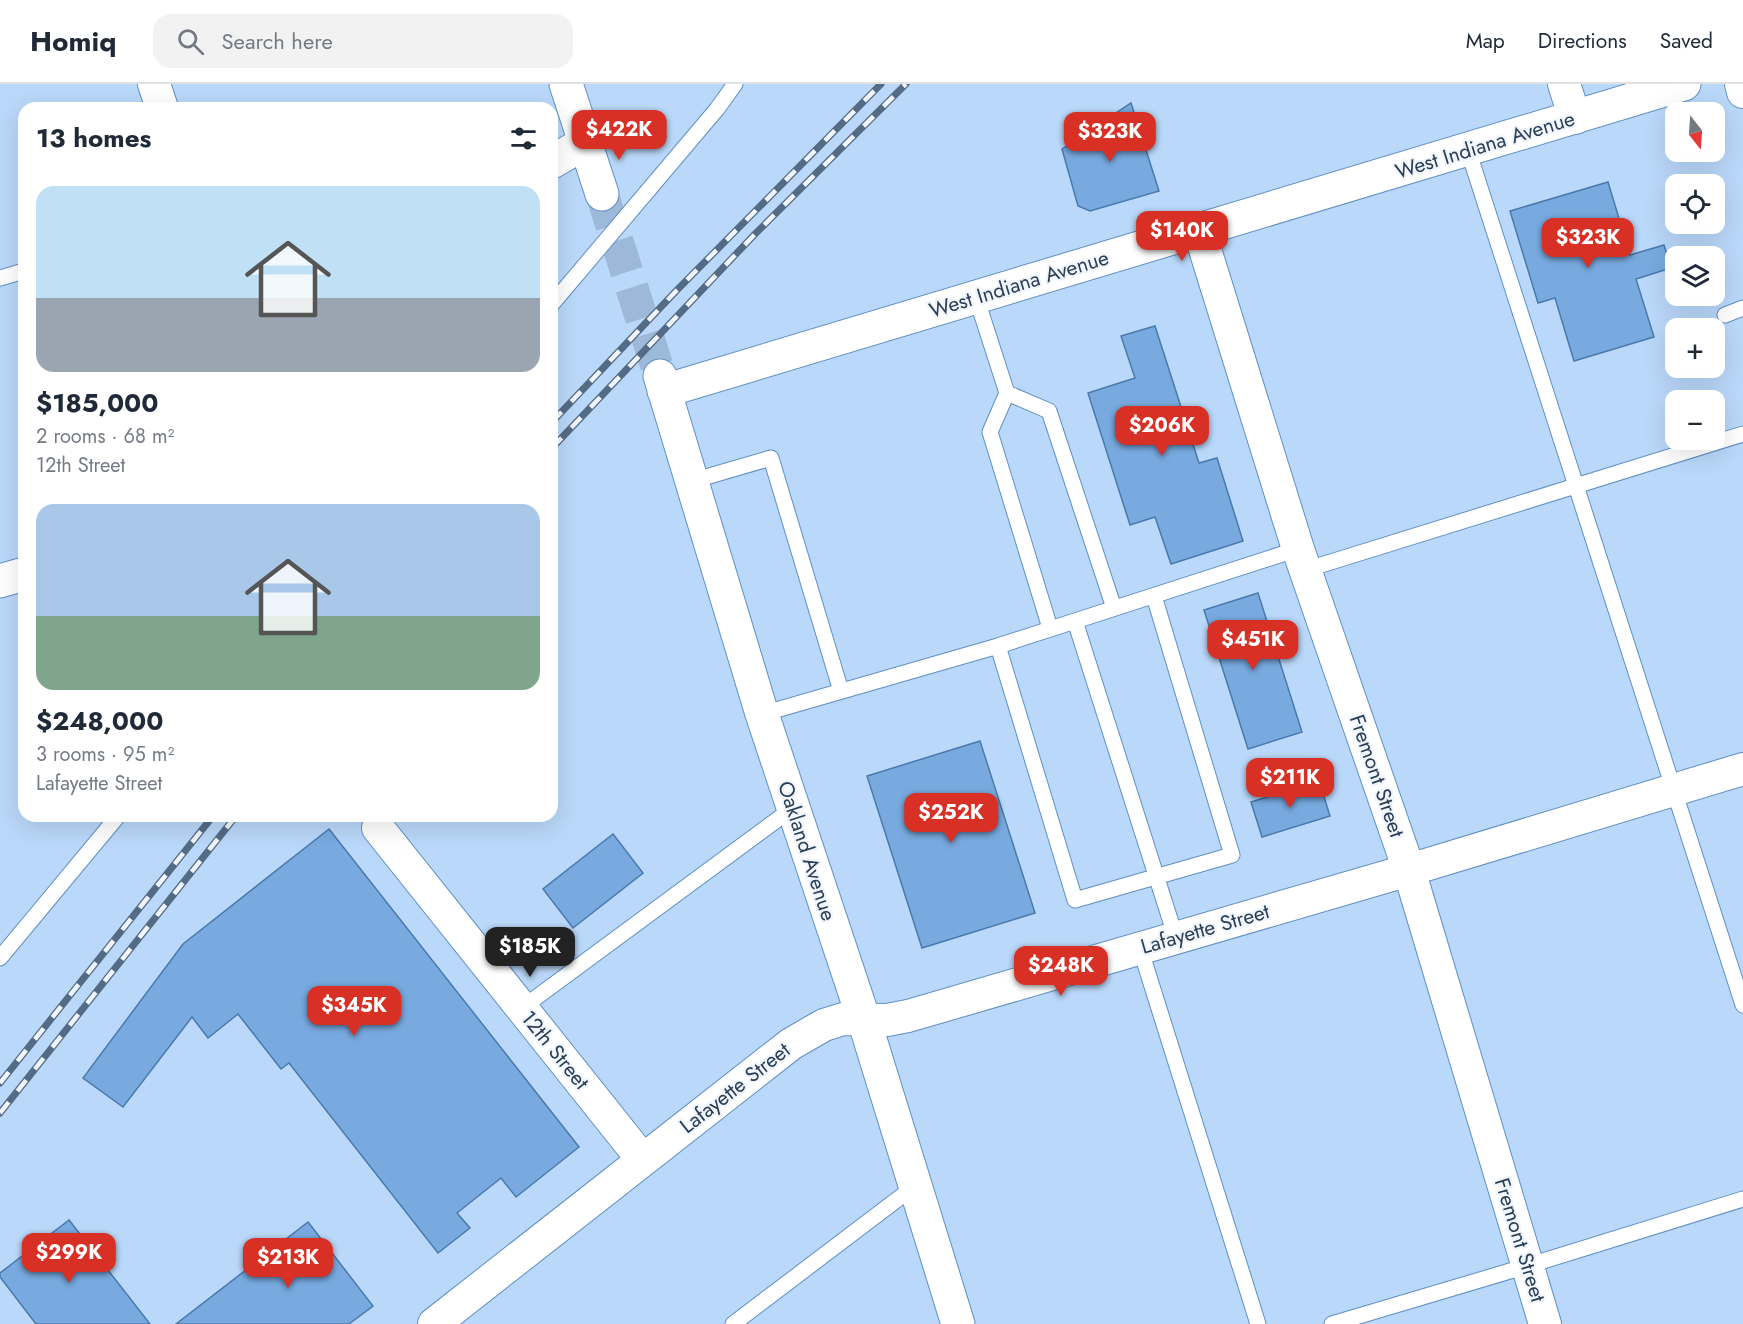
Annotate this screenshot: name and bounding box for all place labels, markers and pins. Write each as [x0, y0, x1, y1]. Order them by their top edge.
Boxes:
pin: $422K [577, 110, 661, 161]
pin: $323K [1068, 112, 1152, 163]
pin: $140K [1140, 211, 1224, 262]
pin: $323K [1546, 218, 1630, 269]
pin: $206K [1120, 406, 1204, 457]
pin: $451K [1211, 620, 1295, 671]
pin: $211K [1248, 758, 1332, 809]
pin: $252K [909, 793, 993, 844]
pin: $185K [488, 927, 572, 978]
pin: $248K [1019, 946, 1103, 997]
pin: $345K [312, 986, 396, 1037]
pin: $299K [27, 1233, 111, 1284]
pin: $213K [246, 1238, 330, 1289]

